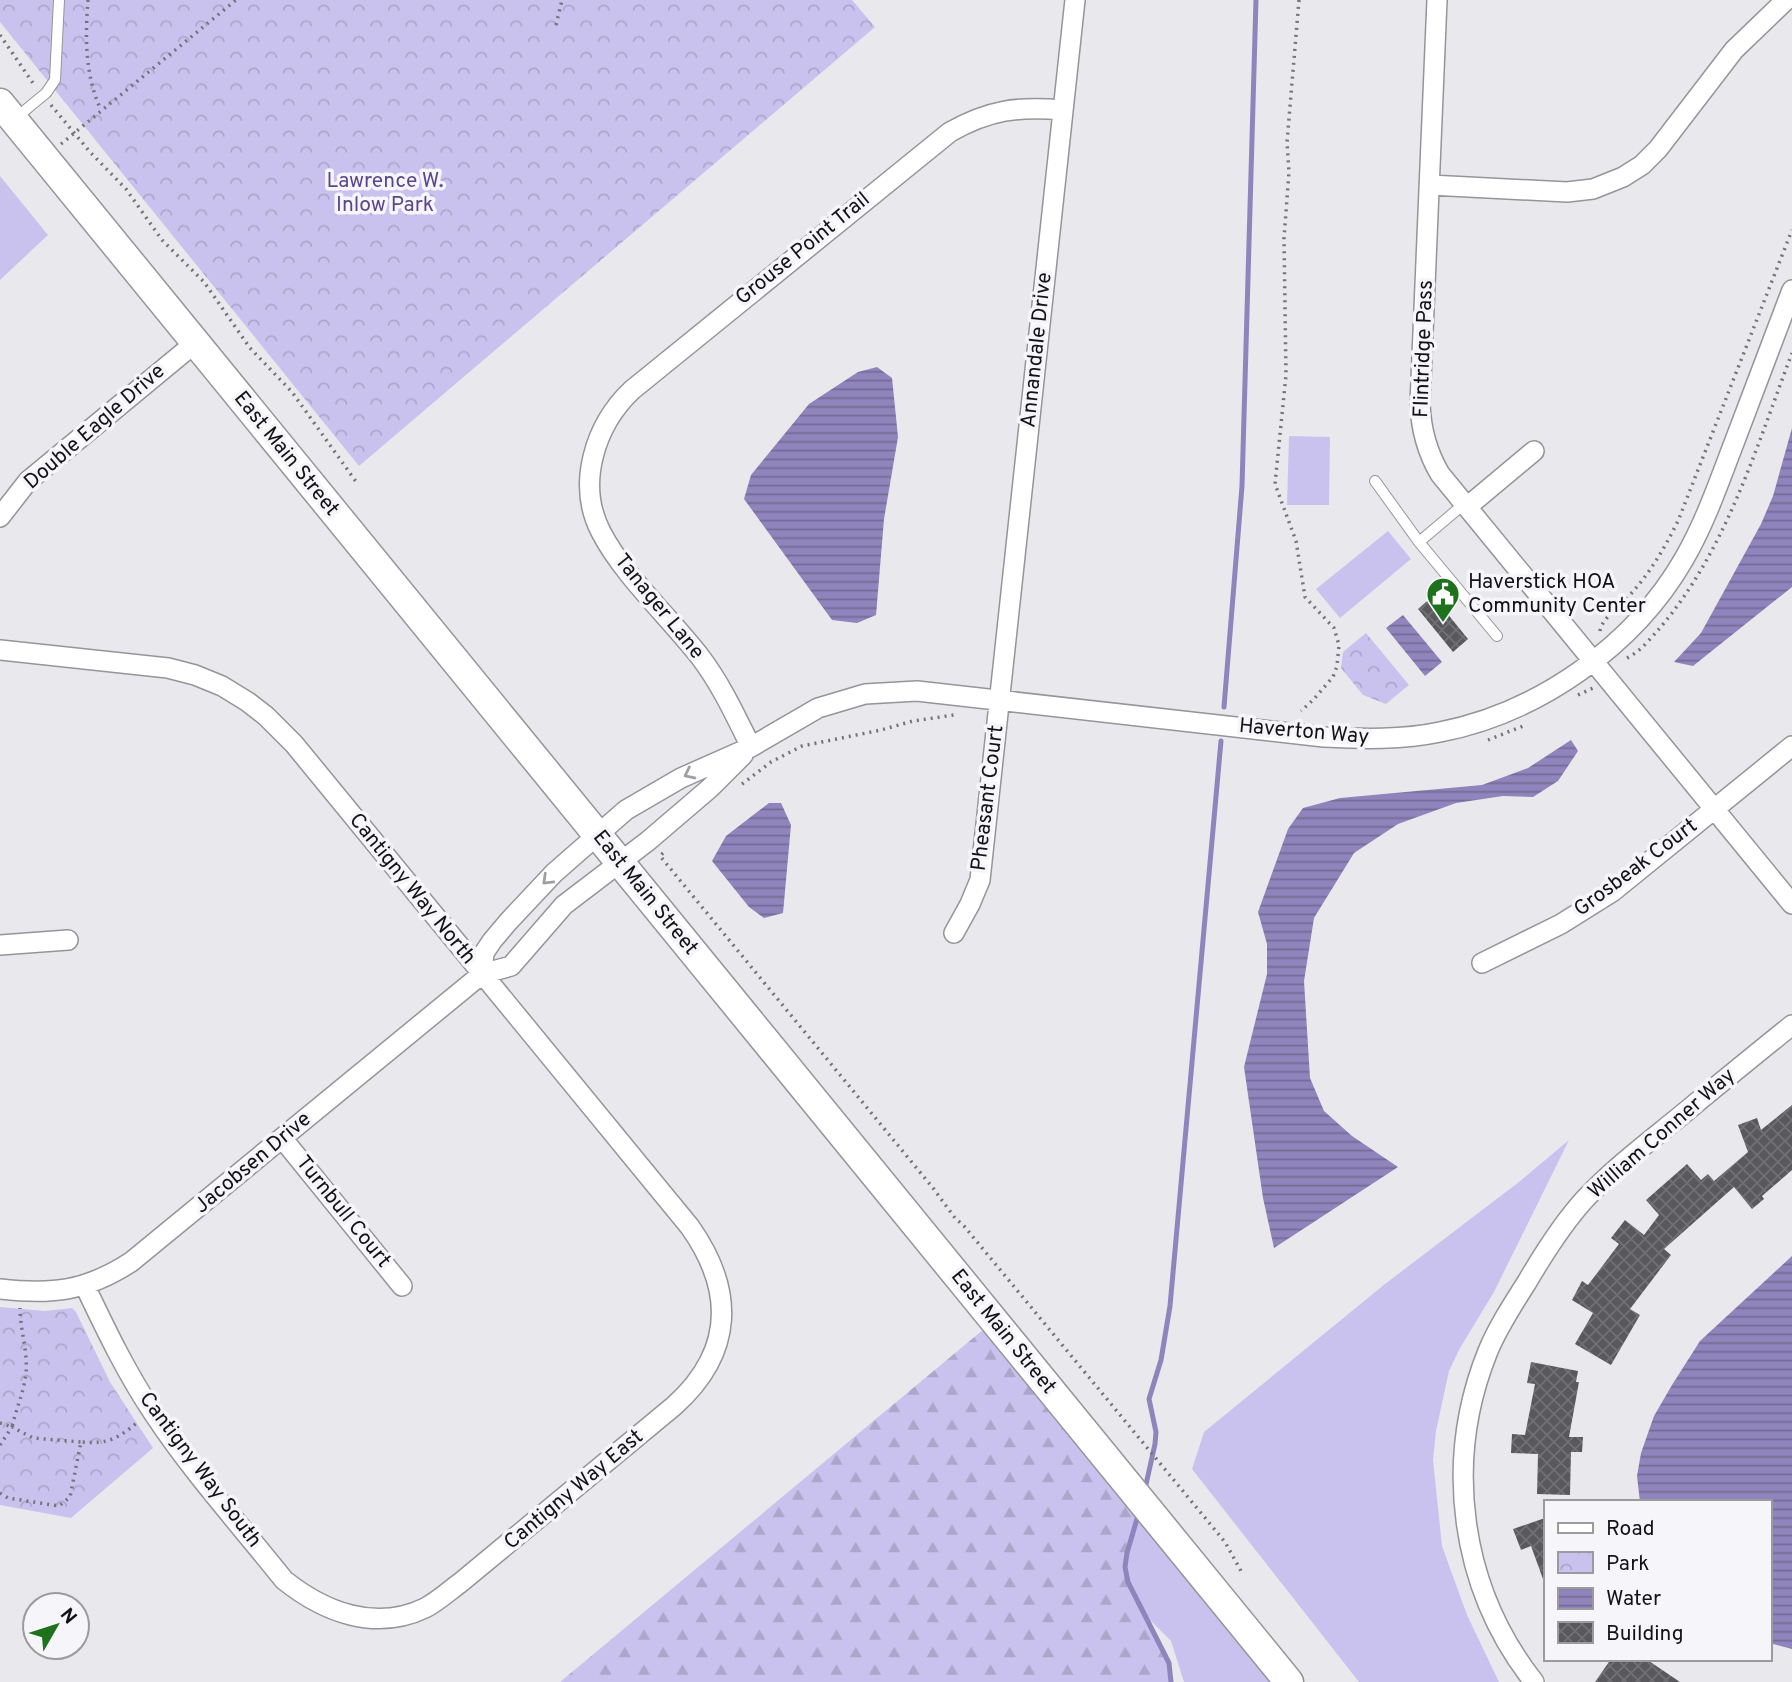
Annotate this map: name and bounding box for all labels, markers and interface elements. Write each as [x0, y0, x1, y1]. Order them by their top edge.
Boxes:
park label: Lawrence W. Inlow Park [327, 168, 444, 219]
street label: Grouse Point Trail [730, 186, 876, 312]
street label: Annandale Drive [1015, 271, 1059, 429]
street label: Flintridge Pass [1408, 280, 1440, 418]
street label: Double Eagle Drive [19, 358, 171, 496]
street label: East Main Street [227, 386, 345, 522]
street label: Tanager Lane [608, 549, 710, 665]
place label: Haverstick HOA Community Center [1468, 569, 1646, 620]
public building icon: Haverstick HOA Community Center [1424, 575, 1462, 624]
street label: Haverton Way [1238, 713, 1370, 751]
street label: Pheasant Court [966, 724, 1010, 872]
one-way arrow [684, 766, 696, 780]
street label: Cantigny Way North [343, 808, 481, 970]
street label: Grosbeak Court [1569, 813, 1703, 923]
street label: East Main Street [586, 825, 704, 961]
one-way arrow [542, 872, 555, 885]
street label: William Conner Way [1583, 1063, 1741, 1205]
street label: Jacobsen Drive [189, 1106, 317, 1220]
street label: Turnbull Court [290, 1150, 396, 1274]
street label: East Main Street [944, 1264, 1062, 1400]
street label: Cantigny Way South [133, 1387, 267, 1553]
street label: Cantigny Way East [499, 1424, 649, 1556]
legend [1544, 1500, 1771, 1661]
text: Road [1606, 1516, 1655, 1543]
text: Park [1606, 1551, 1649, 1578]
text: Water [1606, 1586, 1661, 1613]
north arrow [21, 1591, 91, 1661]
text: N [54, 1604, 81, 1629]
text: Building [1606, 1621, 1684, 1648]

